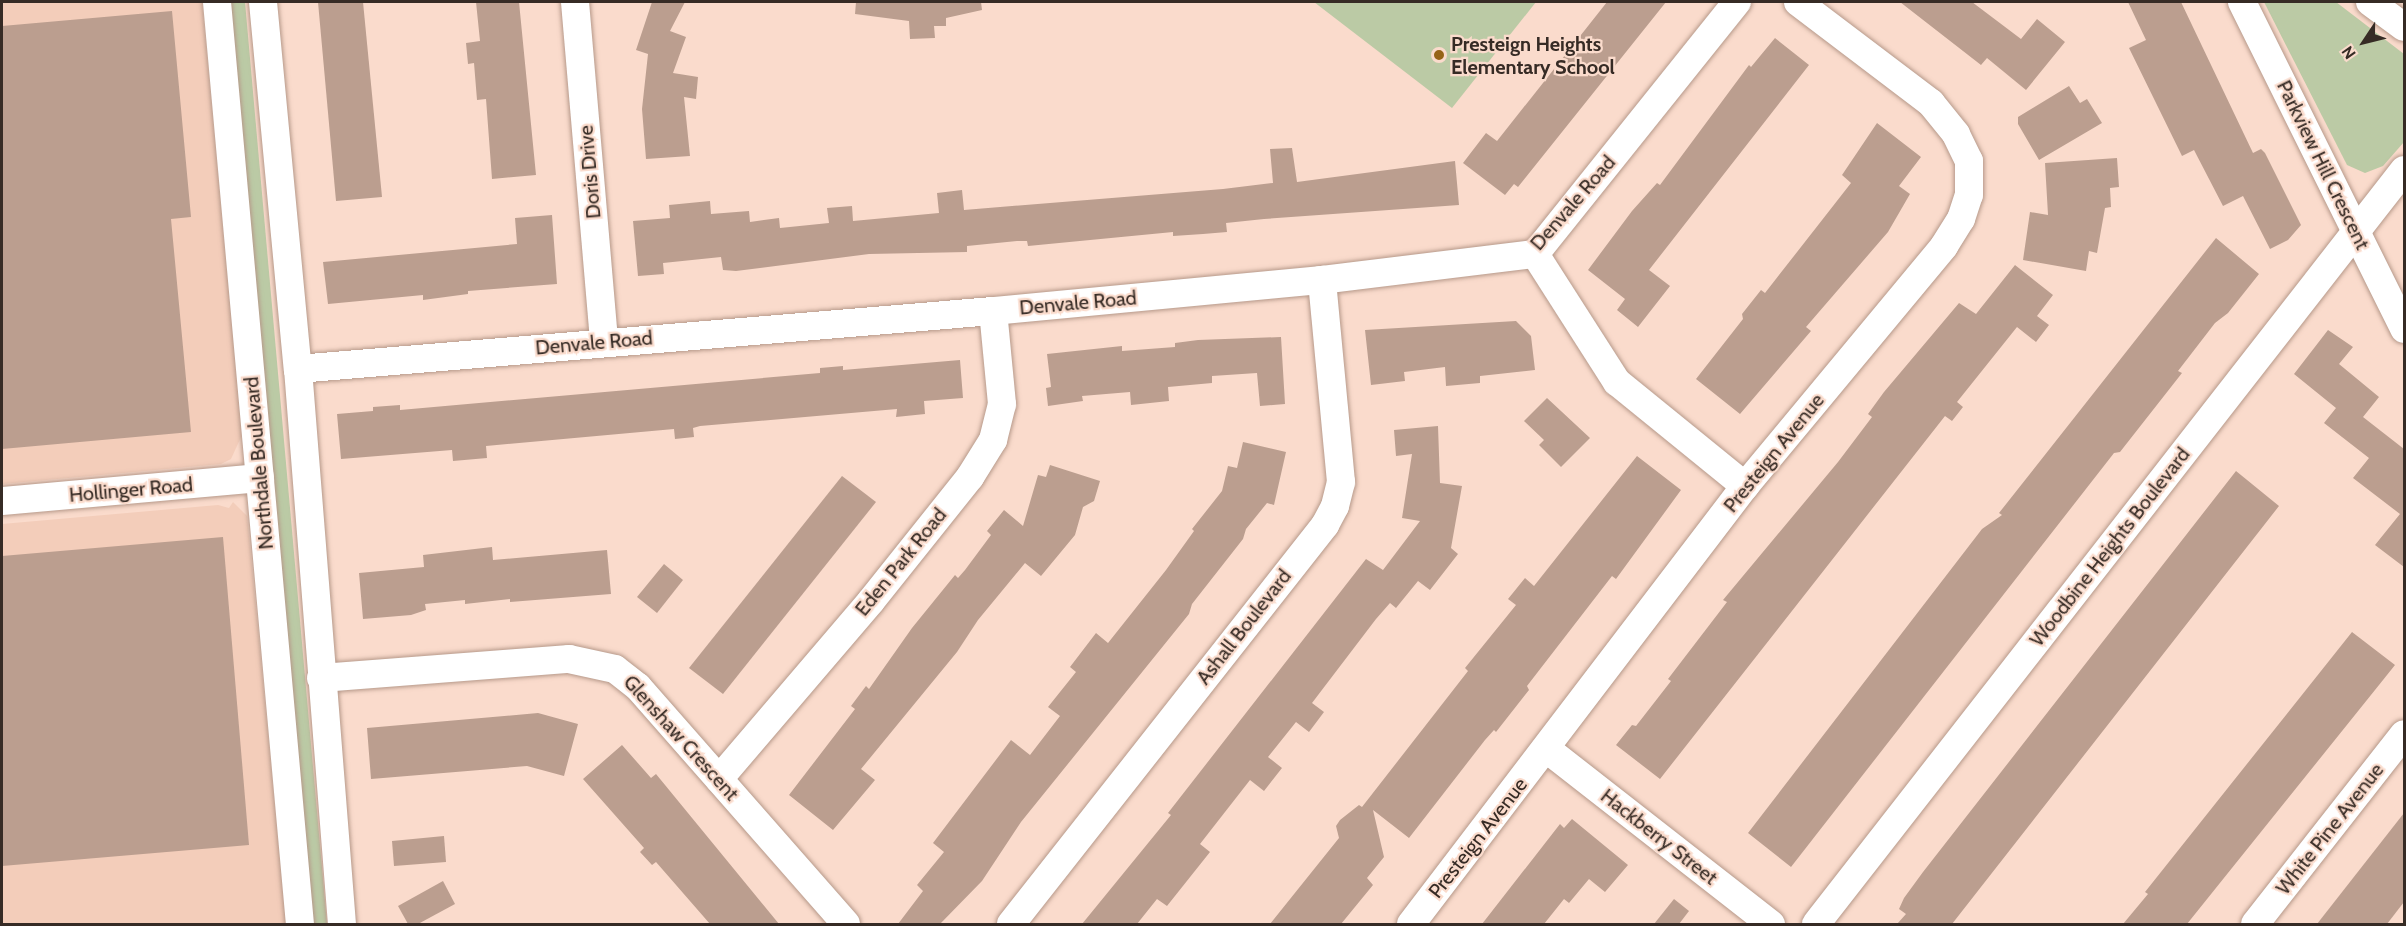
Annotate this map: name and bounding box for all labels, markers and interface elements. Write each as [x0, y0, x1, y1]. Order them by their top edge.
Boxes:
north arrow [2334, 12, 2394, 72]
place label: Presteign Heights Elementary School [1451, 32, 1615, 79]
text: N [2338, 43, 2360, 63]
marker: Presteign Heights Elementary School [1432, 48, 1446, 62]
street label: Parkview Hill Crescent [2272, 77, 2374, 253]
street label: Doris Drive [574, 124, 606, 220]
street label: Denvale Road [1525, 151, 1621, 255]
street label: Denvale Road [1018, 286, 1138, 320]
street label: Denvale Road [534, 326, 654, 360]
street label: Northdale Boulevard [239, 376, 279, 550]
street label: Presteign Avenue [1719, 389, 1829, 517]
street label: Woodbine Heights Boulevard [2025, 443, 2195, 651]
street label: Hollinger Road [68, 473, 194, 507]
street label: Eden Park Road [850, 503, 952, 621]
street label: Ashall Boulevard [1192, 565, 1296, 689]
street label: Glenshaw Crescent [618, 670, 744, 806]
street label: White Pine Avenue [2271, 758, 2389, 900]
street label: Presteign Avenue [1424, 773, 1532, 903]
street label: Hackberry Street [1596, 784, 1722, 890]

